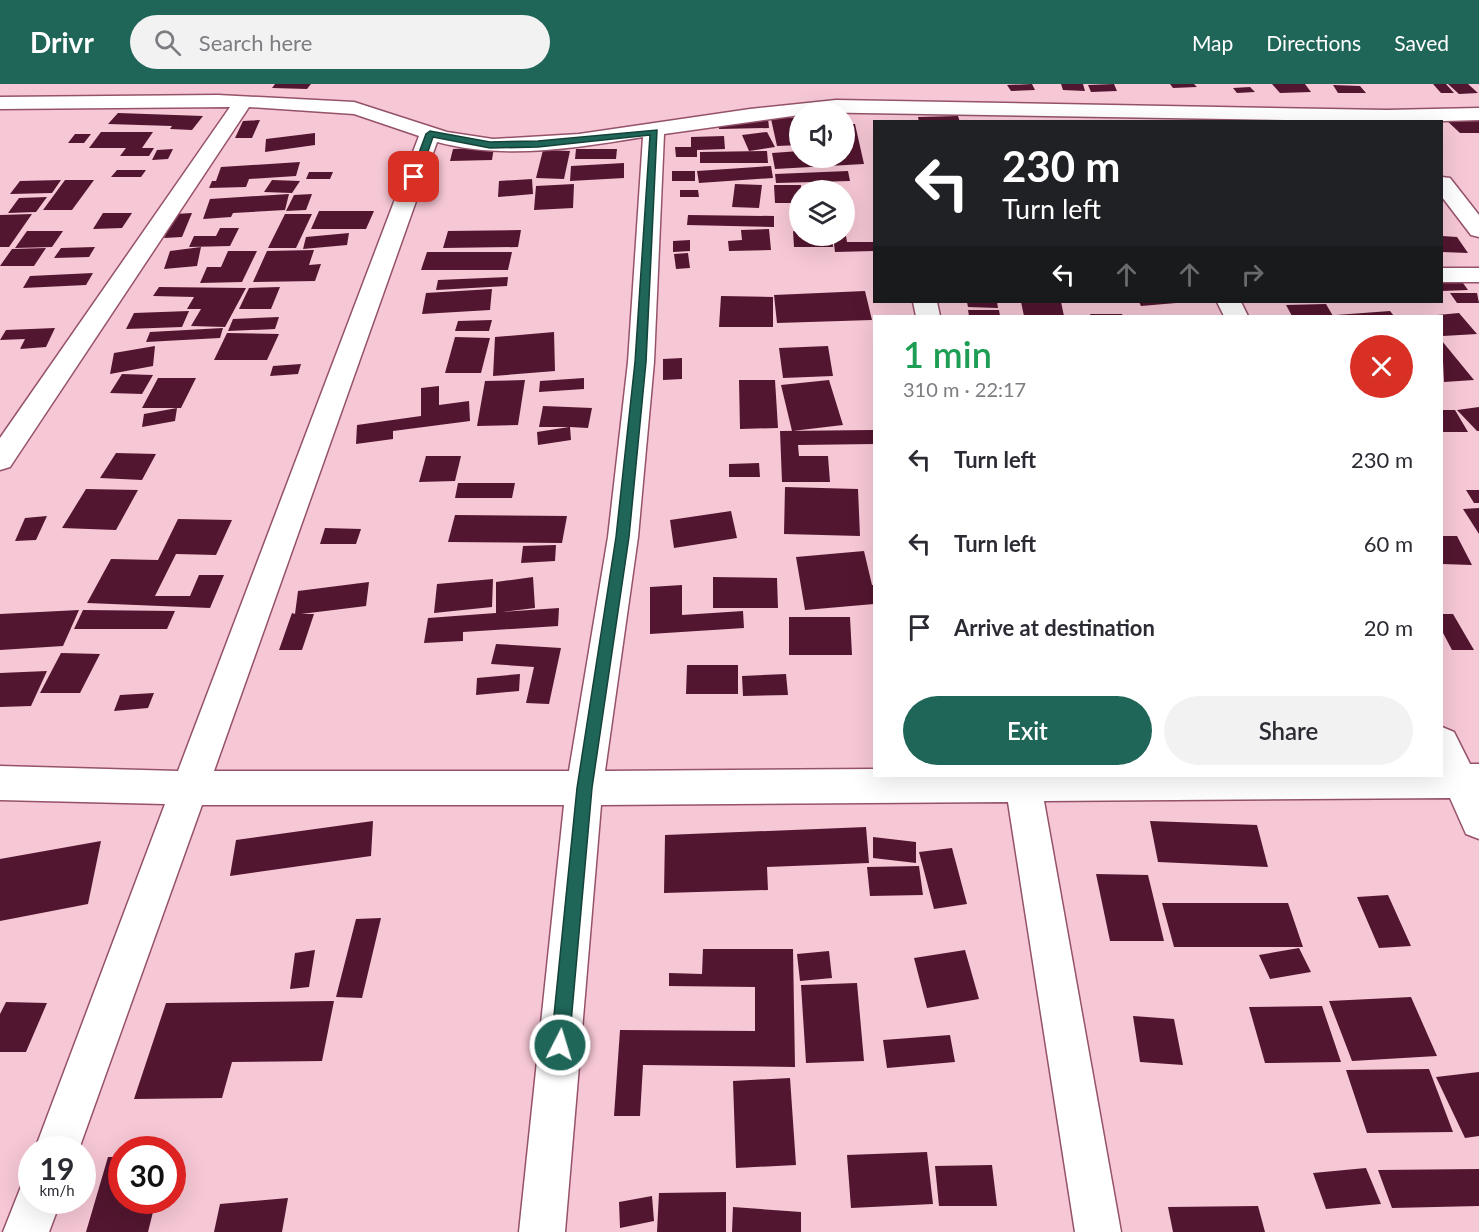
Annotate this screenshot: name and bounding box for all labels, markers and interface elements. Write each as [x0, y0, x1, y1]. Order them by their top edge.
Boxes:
search box [130, 15, 550, 69]
text: Drivr [30, 25, 94, 59]
icon: search [151, 26, 184, 59]
text: Search here [199, 29, 312, 56]
text: Map [1192, 30, 1233, 55]
text: Directions [1266, 30, 1361, 55]
text: Saved [1394, 30, 1449, 55]
map controls [789, 102, 855, 246]
button: sound [789, 102, 855, 168]
text: 230 m [1002, 141, 1120, 191]
icon: left [903, 144, 981, 222]
pin [388, 151, 439, 202]
icon: arrive [397, 160, 430, 193]
button: layers [789, 180, 855, 246]
text: Turn left [1002, 192, 1101, 225]
icon: left [1047, 258, 1080, 291]
icon: ahead [1110, 258, 1143, 291]
icon: ahead [1173, 258, 1206, 291]
icon: right [1236, 258, 1269, 291]
text: 1 min [903, 332, 992, 376]
button: close [1350, 335, 1413, 398]
text: 310 m · 22:17 [903, 377, 1026, 401]
icon: left [903, 443, 936, 476]
text: Turn left [954, 446, 1036, 473]
text: 230 m [1351, 446, 1413, 473]
icon: left [903, 527, 936, 560]
text: Turn left [954, 530, 1036, 557]
text: 60 m [1364, 530, 1413, 557]
icon: arrive [903, 611, 936, 644]
text: Arrive at destination [954, 614, 1155, 641]
text: 20 m [1364, 614, 1413, 641]
button: Exit [903, 696, 1152, 765]
button: Share [1164, 696, 1413, 765]
position arrow [528, 1013, 592, 1077]
speed limit sign: 30 [108, 1136, 186, 1214]
text: 19 [40, 1150, 74, 1186]
text: km/h [39, 1181, 75, 1199]

